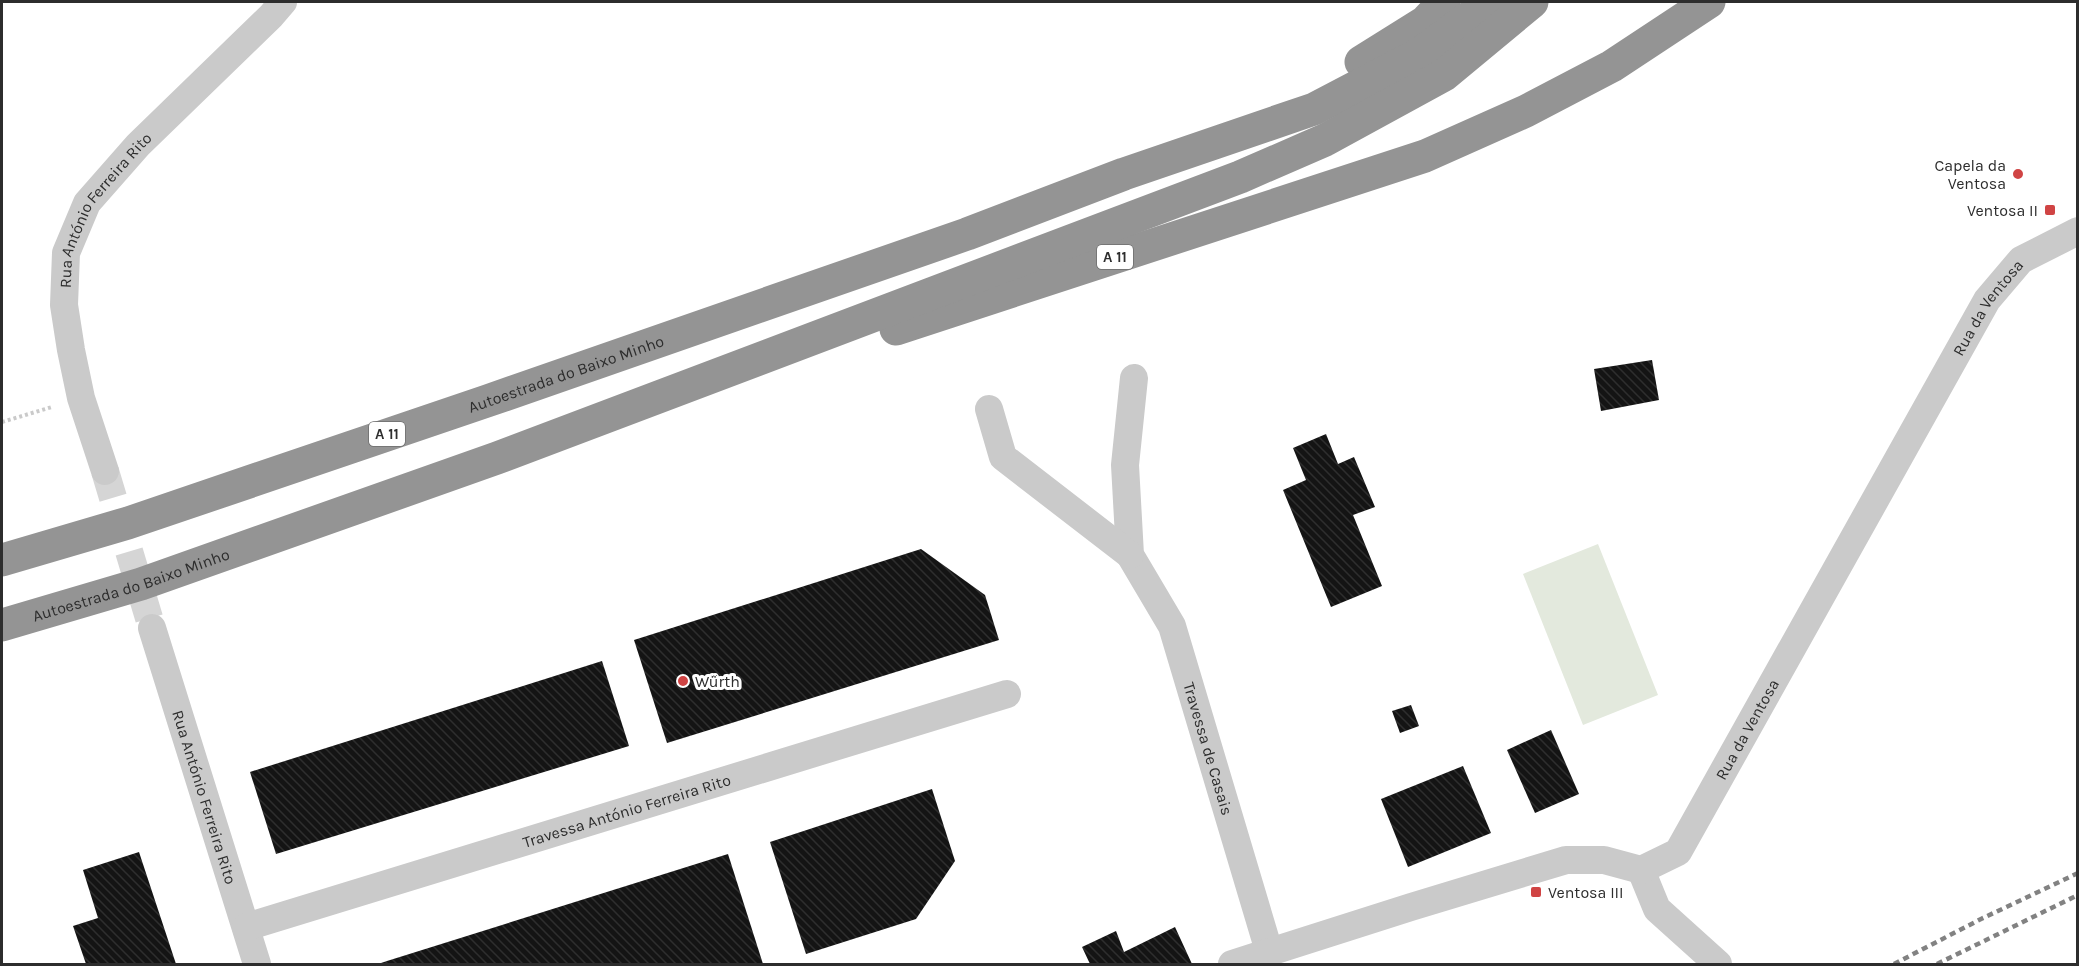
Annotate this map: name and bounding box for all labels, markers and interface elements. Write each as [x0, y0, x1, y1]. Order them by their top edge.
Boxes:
street label: Rua António Ferreira Rito [56, 128, 156, 288]
place label: Capela da Ventosa [1934, 156, 2006, 193]
marker: Capela da Ventosa [2011, 167, 2025, 181]
place label: Ventosa II [1967, 201, 2038, 220]
marker: Ventosa II [2043, 203, 2057, 217]
road number: A 11 [1097, 245, 1133, 269]
street label: Rua da Ventosa [1949, 256, 2027, 359]
street label: Autoestrada do Baixo Minho [466, 331, 666, 417]
road number: A 11 [369, 422, 405, 446]
street label: Autoestrada do Baixo Minho [30, 544, 232, 626]
place label: Würth [695, 672, 740, 691]
marker: Würth [676, 674, 690, 688]
street label: Rua da Ventosa [1711, 676, 1783, 783]
street label: Travessa de Casais [1179, 680, 1237, 817]
street label: Rua António Ferreira Rito [168, 708, 240, 886]
street label: Travessa António Ferreira Rito [520, 770, 733, 852]
place label: Ventosa III [1548, 883, 1624, 902]
marker: Ventosa III [1529, 885, 1543, 899]

